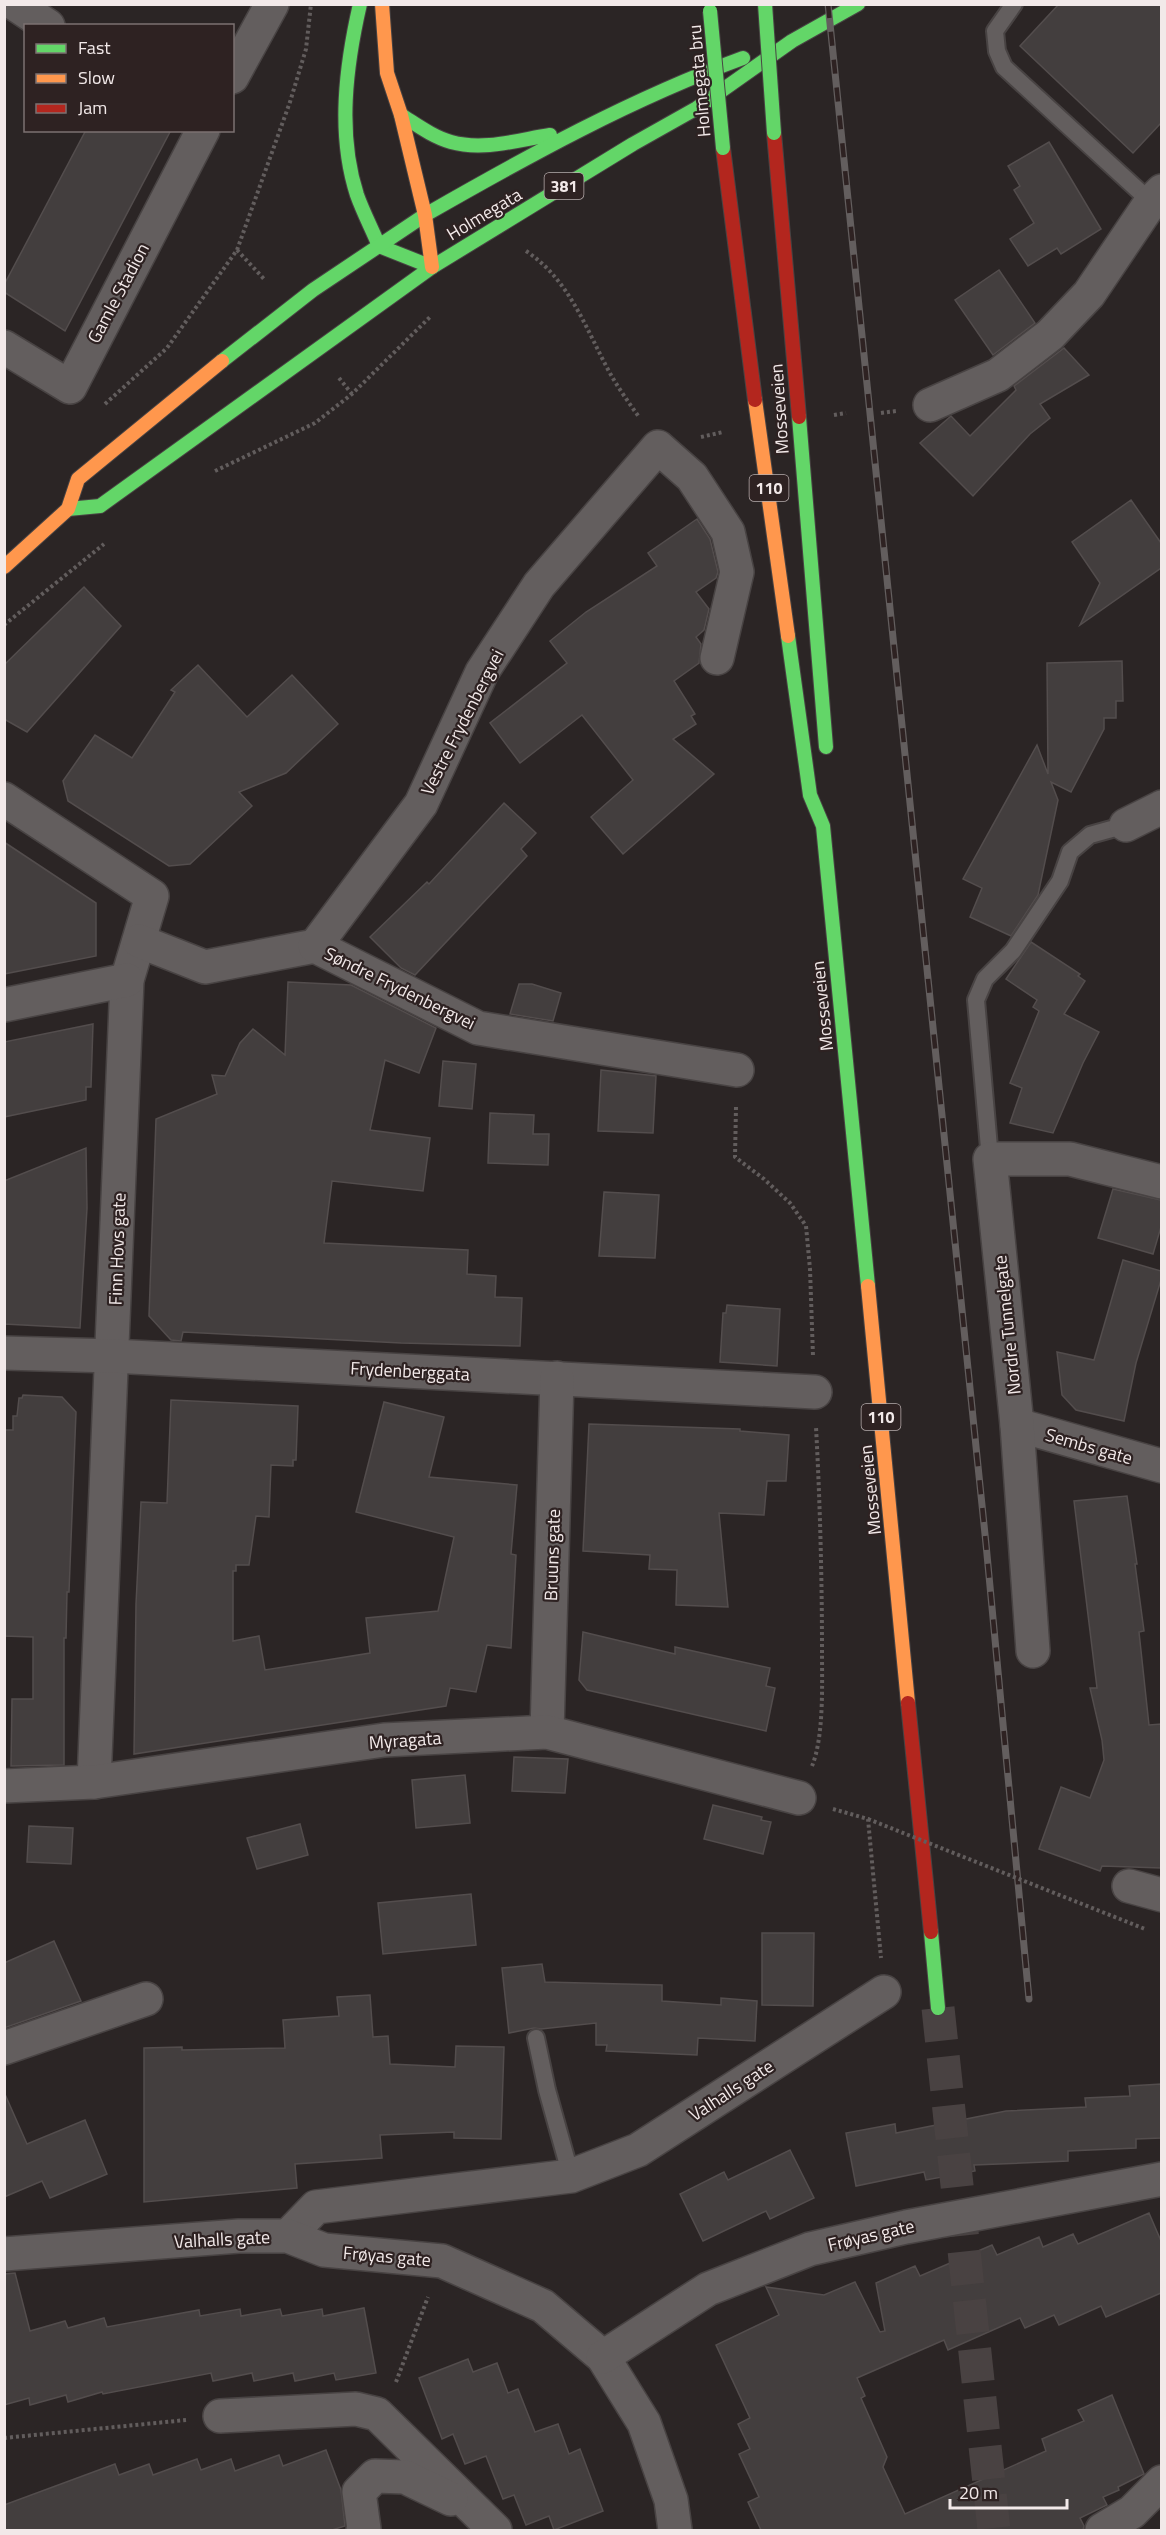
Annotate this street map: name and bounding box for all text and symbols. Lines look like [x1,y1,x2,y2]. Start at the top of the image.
legend [24,24,234,132]
street label: Holmegata bru [681,24,717,138]
text: Fast [78,34,111,61]
text: Slow [78,64,115,91]
text: Jam [78,94,107,121]
road number: 381 [544,173,584,199]
street label: Holmegata [441,181,527,247]
street label: Gamle Stadion [80,238,156,348]
street label: Mosseveien [762,363,796,455]
road number: 110 [750,475,788,501]
street label: Vestre Frydenbergvei [414,644,510,800]
street label: Søndre Frydenbergvei [320,940,480,1036]
street label: Mosseveien [804,960,840,1052]
street label: Finn Hovs gate [102,1192,132,1306]
street label: Nordre Tunnelgate [986,1254,1028,1396]
street label: Frydenberggata [350,1354,470,1388]
road number: 110 [862,1404,900,1430]
street label: Sembs gate [1042,1421,1136,1471]
street label: Mosseveien [852,1444,888,1536]
street label: Bruuns gate [537,1509,567,1601]
street label: Myragata [368,1724,442,1756]
street label: Valhalls gate [683,2052,779,2128]
street label: Frøyas gate [825,2212,917,2258]
street label: Valhalls gate [173,2223,271,2255]
street label: Frøyas gate [342,2239,432,2273]
scale bar [950,2472,1067,2510]
text: 20 m [959,2479,998,2506]

